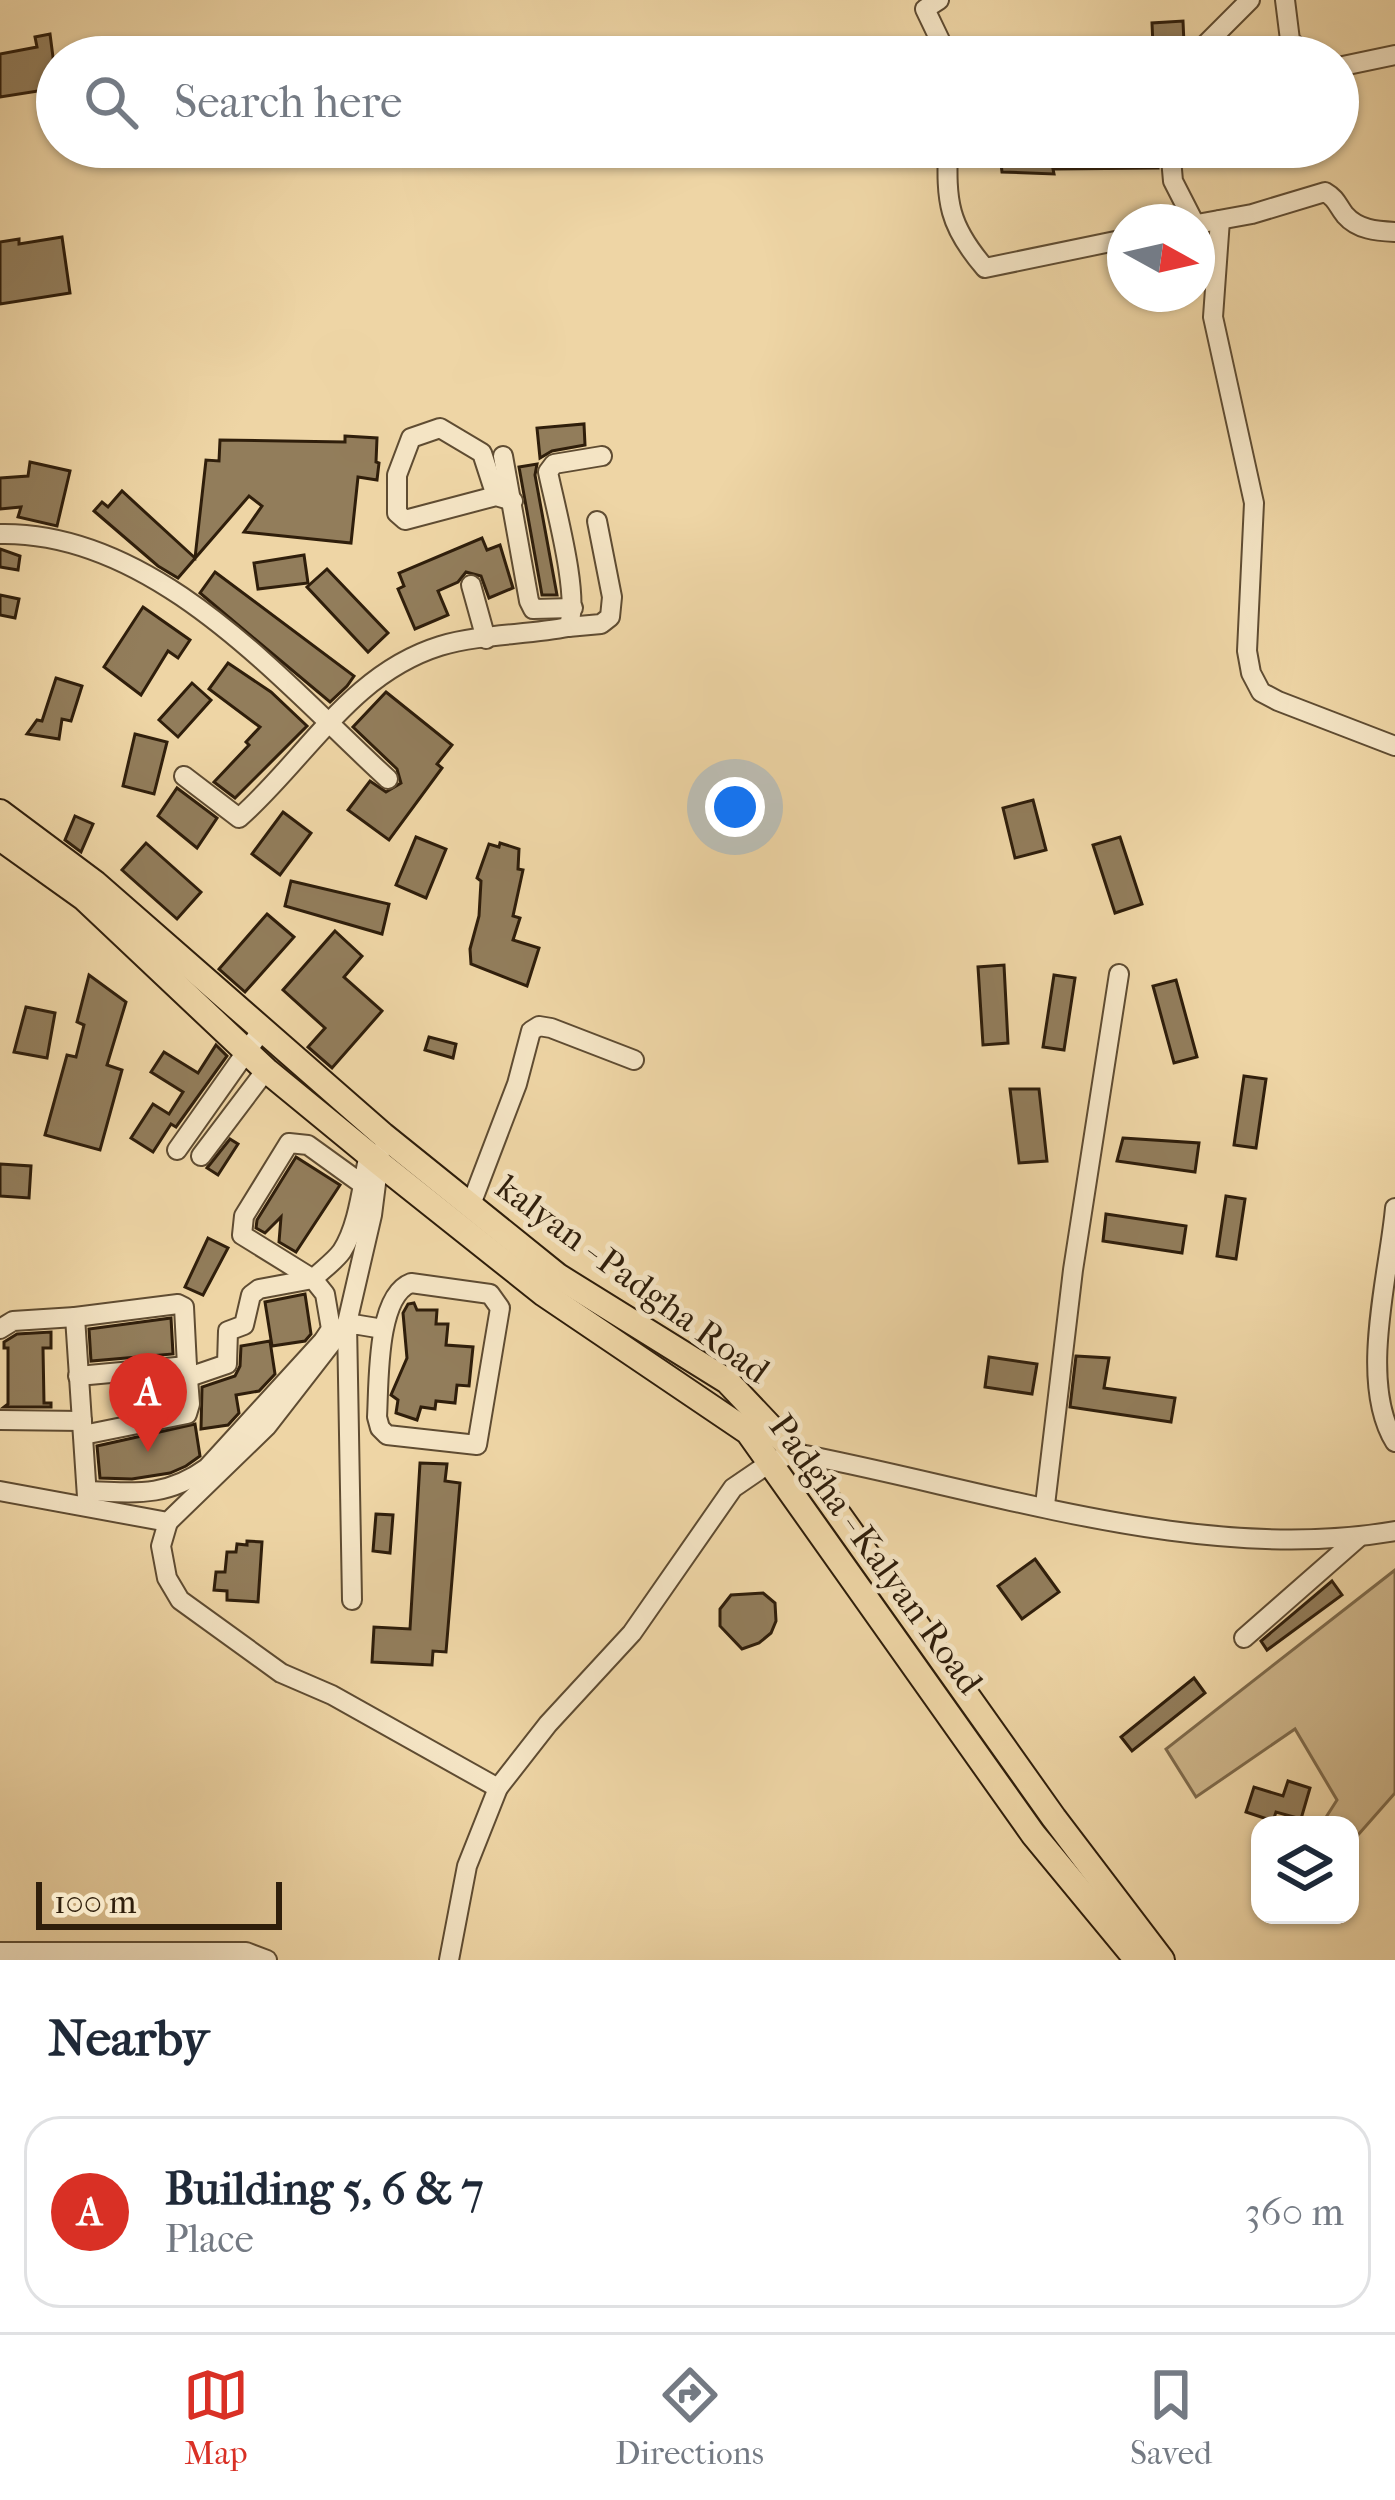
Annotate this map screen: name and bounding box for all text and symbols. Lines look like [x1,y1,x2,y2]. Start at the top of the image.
search box [36,36,1359,168]
icon: search [78,69,144,135]
text: Search here [174,76,402,129]
north arrow [1107,204,1215,312]
your location [705,777,765,837]
street label: kalyan - Padgha Road [488,1166,778,1392]
pin: A [109,1353,187,1452]
street label: Padgha - Kalyan Road [761,1406,992,1702]
map controls [1251,1816,1359,1924]
button: layers [1251,1816,1359,1924]
scale bar [36,1876,282,1929]
text: 100 m [54,1883,137,1922]
text: Nearby [48,2008,209,2068]
text: Building 5, 6 & 7 [165,2163,484,2216]
text: A [77,2189,103,2235]
text: 360 m [1245,2189,1344,2235]
text: Place [165,2216,254,2262]
tab: Map [183,2362,249,2473]
tab: Directions [615,2362,764,2473]
tab: Saved [1130,2362,1212,2473]

